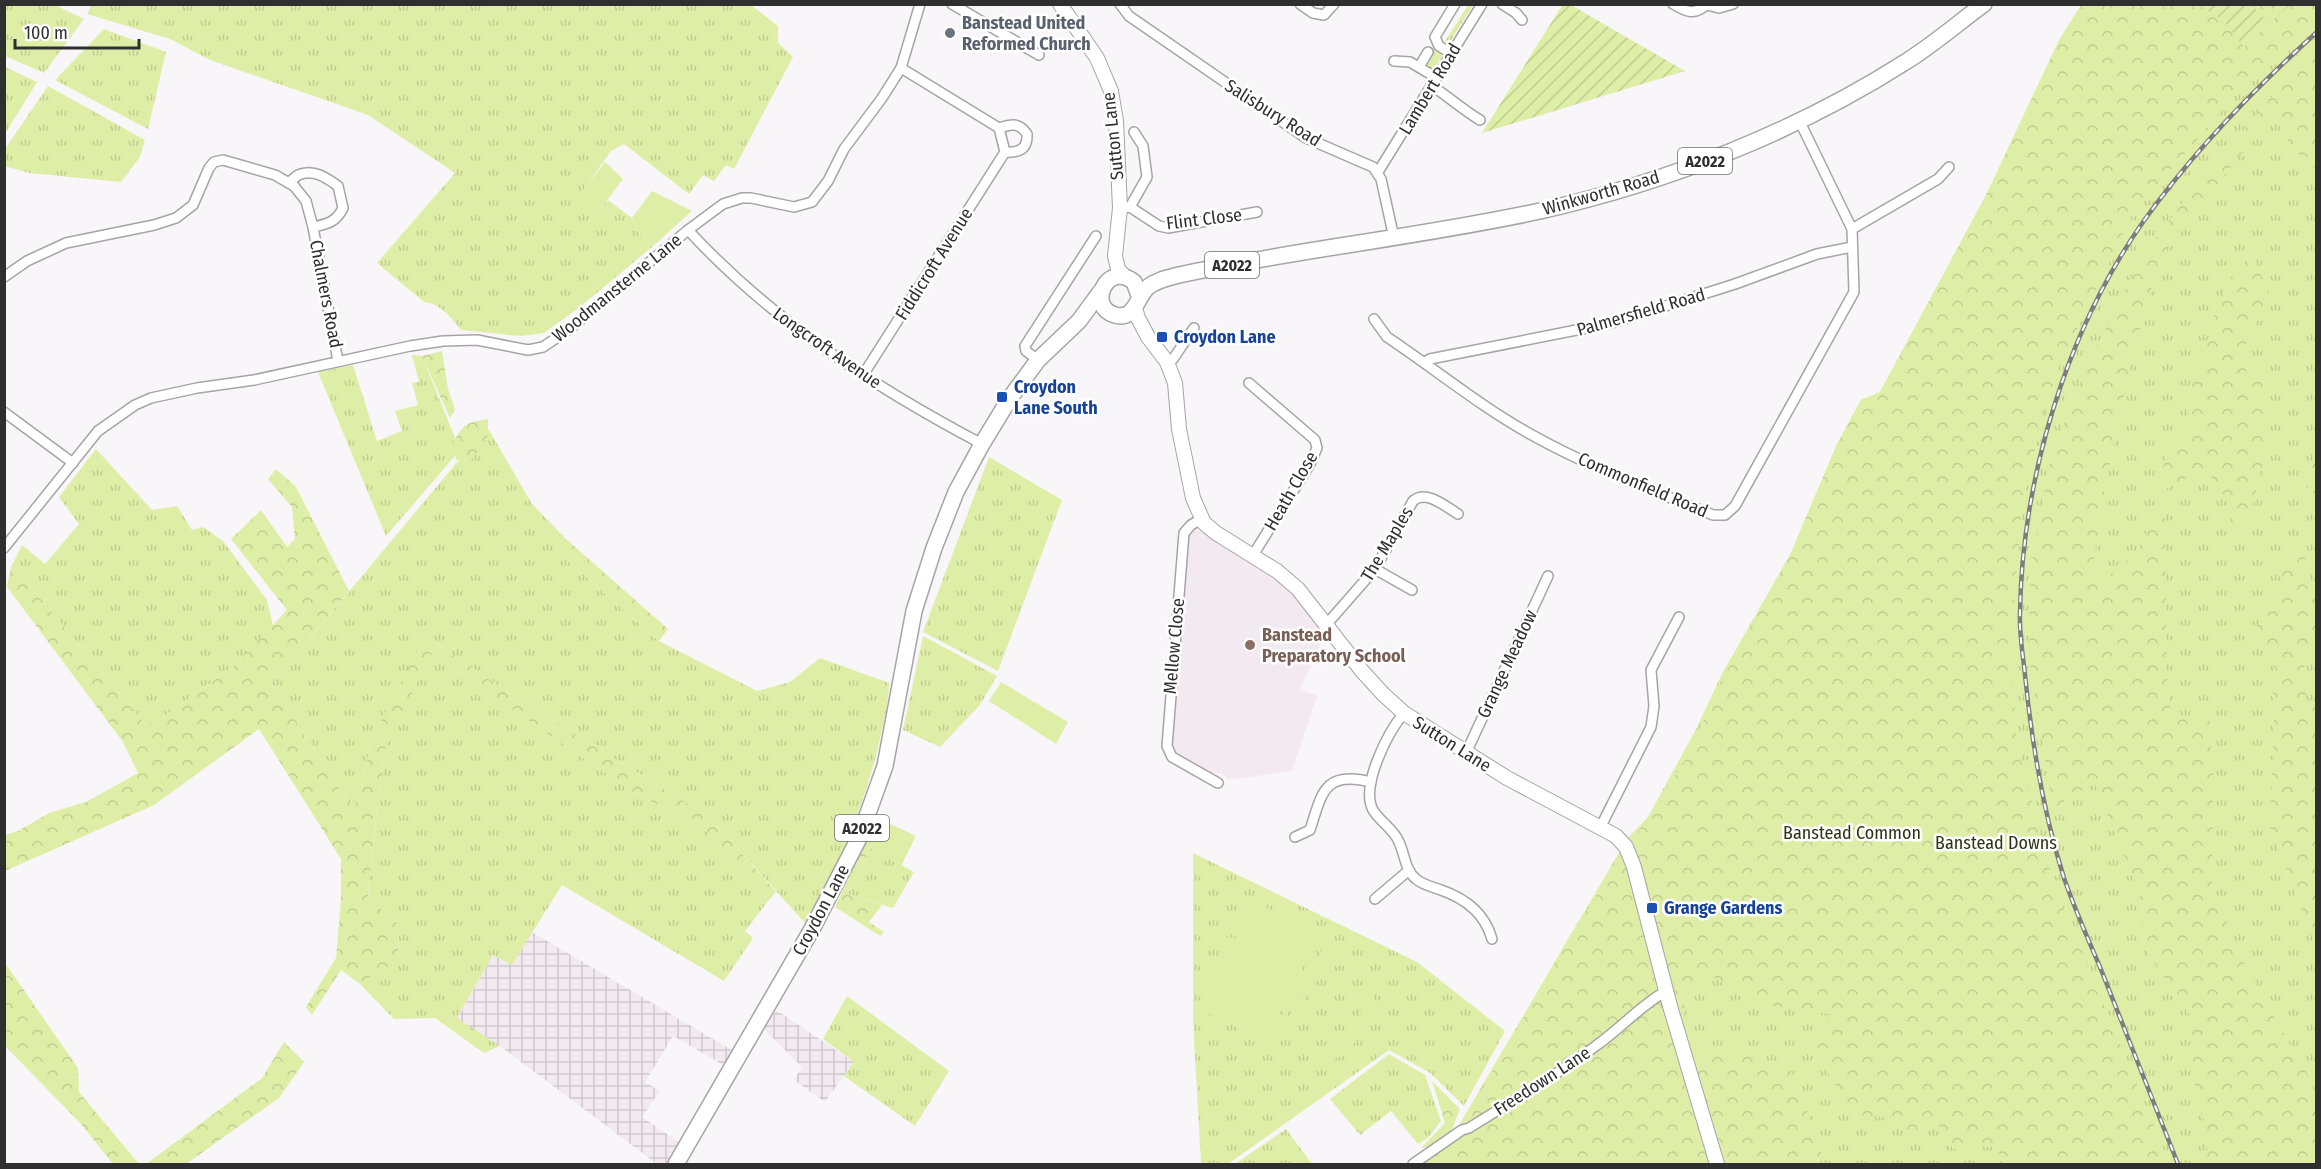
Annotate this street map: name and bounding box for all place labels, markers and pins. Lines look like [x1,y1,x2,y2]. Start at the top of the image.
place label: Banstead United Reformed Church [962,12,1091,55]
marker: Banstead United Reformed Church [943,26,957,40]
place label: Croydon Lane [1174,326,1276,348]
marker: Croydon Lane [1155,330,1169,344]
place label: Croydon Lane South [1014,376,1098,419]
marker: Croydon Lane South [995,390,1009,404]
place label: Banstead Preparatory School [1262,624,1406,667]
marker: Banstead Preparatory School [1243,638,1257,652]
place label: Grange Gardens [1664,897,1783,919]
marker: Grange Gardens [1645,901,1659,915]

